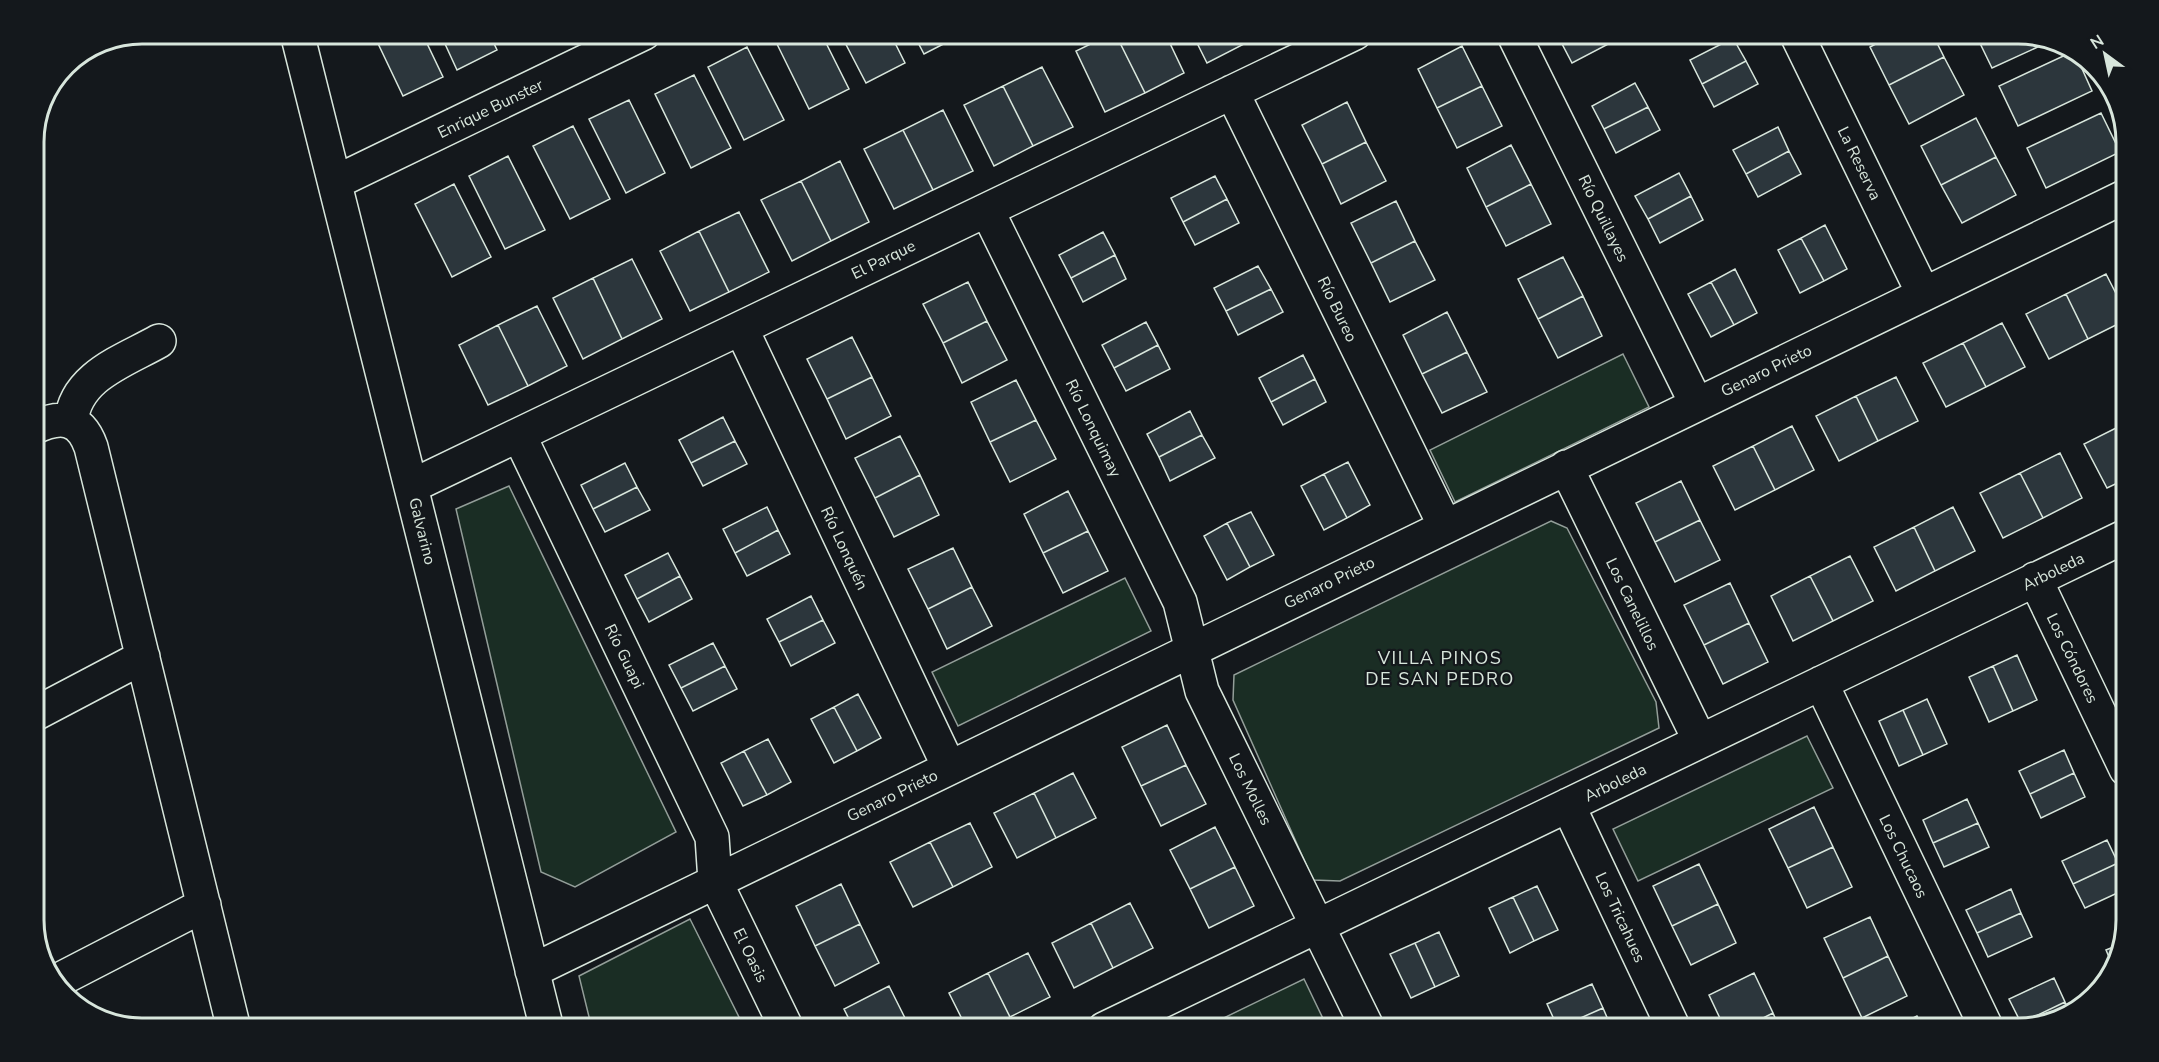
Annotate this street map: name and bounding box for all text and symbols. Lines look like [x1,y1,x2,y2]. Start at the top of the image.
north arrow [2075,24,2135,84]
text: N [2086,30,2108,55]
street label: Enrique Bunster [434,74,547,144]
street label: La Reserva [1832,123,1886,204]
street label: Río Quillayes [1572,171,1634,266]
street label: El Parque [848,235,919,285]
street label: Río Bureo [1312,273,1362,346]
street label: Genaro Prieto [1717,339,1816,402]
street label: Río Lonquimay [1060,376,1127,482]
street label: Galvarino [403,495,441,567]
street label: Río Lonquén [815,503,873,594]
street label: Arboleda [2019,547,2088,596]
street label: Genaro Prieto [1280,551,1379,614]
street label: Los Canelillos [1600,555,1664,654]
street label: Los Cóndores [2041,610,2103,707]
street label: Río Guapi [599,620,649,693]
district label: VILLA PINOS DE SAN PEDRO [1365,646,1515,691]
street label: Los Molles [1223,750,1277,829]
street label: Arboleda [1581,758,1650,807]
street label: Genaro Prieto [843,764,942,827]
street label: Los Chucaos [1873,811,1933,902]
street label: Los Tricahues [1590,869,1651,966]
street label: El Oasis [727,925,773,986]

